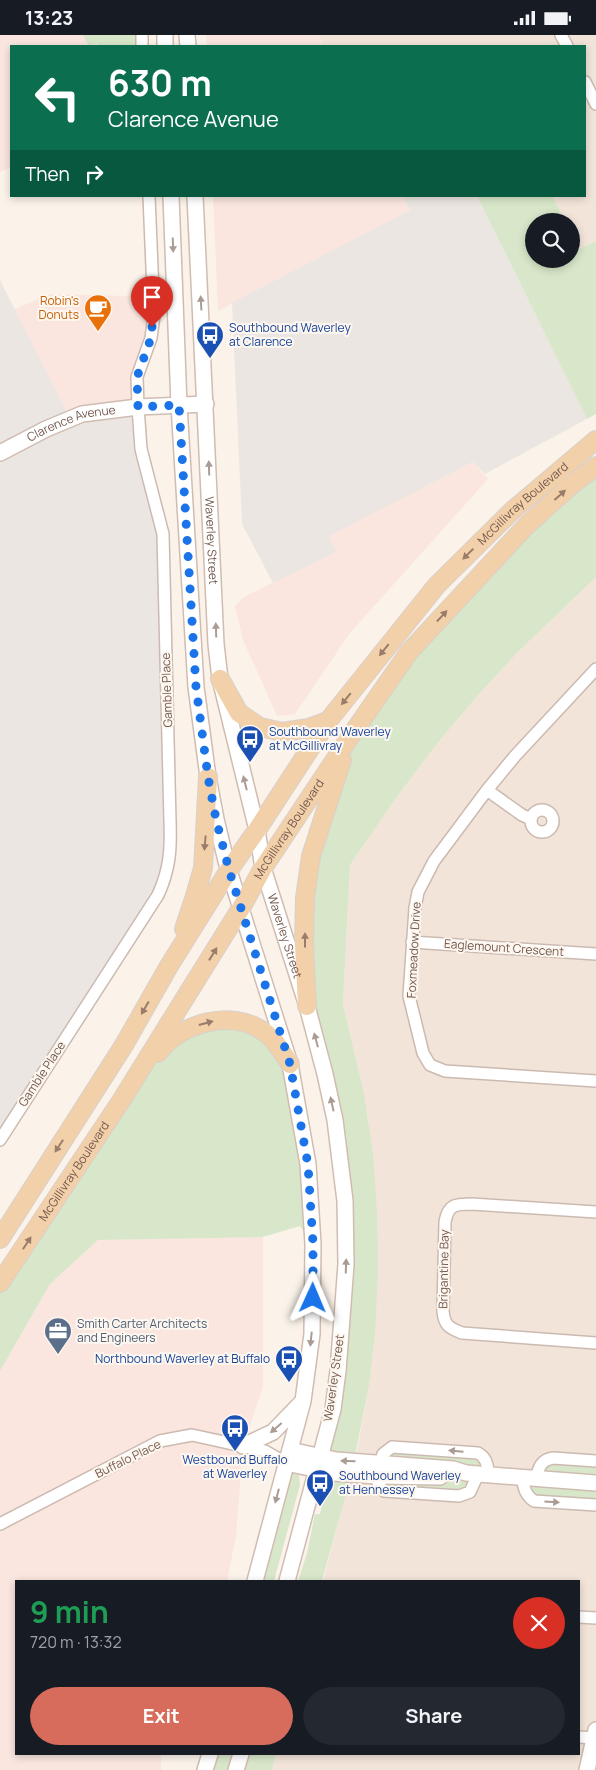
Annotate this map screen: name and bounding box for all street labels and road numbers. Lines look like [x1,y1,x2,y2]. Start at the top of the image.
street label: Clarence Avenue [24,401,116,446]
street label: McGillivray Boulevard [473,458,572,548]
street label: Waverley Street [201,496,222,585]
street label: Gamble Place [157,652,176,728]
street label: McGillivray Boulevard [249,776,328,882]
street label: Waverley Street [264,891,307,981]
street label: Foxmeadow Drive [402,901,425,999]
street label: Eaglemount Crescent [443,935,565,960]
street label: Gamble Place [14,1038,69,1110]
street label: McGillivray Boulevard [34,1118,113,1224]
street label: Brigantine Bay [434,1228,453,1309]
street label: Waverley Street [319,1333,348,1423]
street label: Buffalo Place [92,1435,164,1482]

